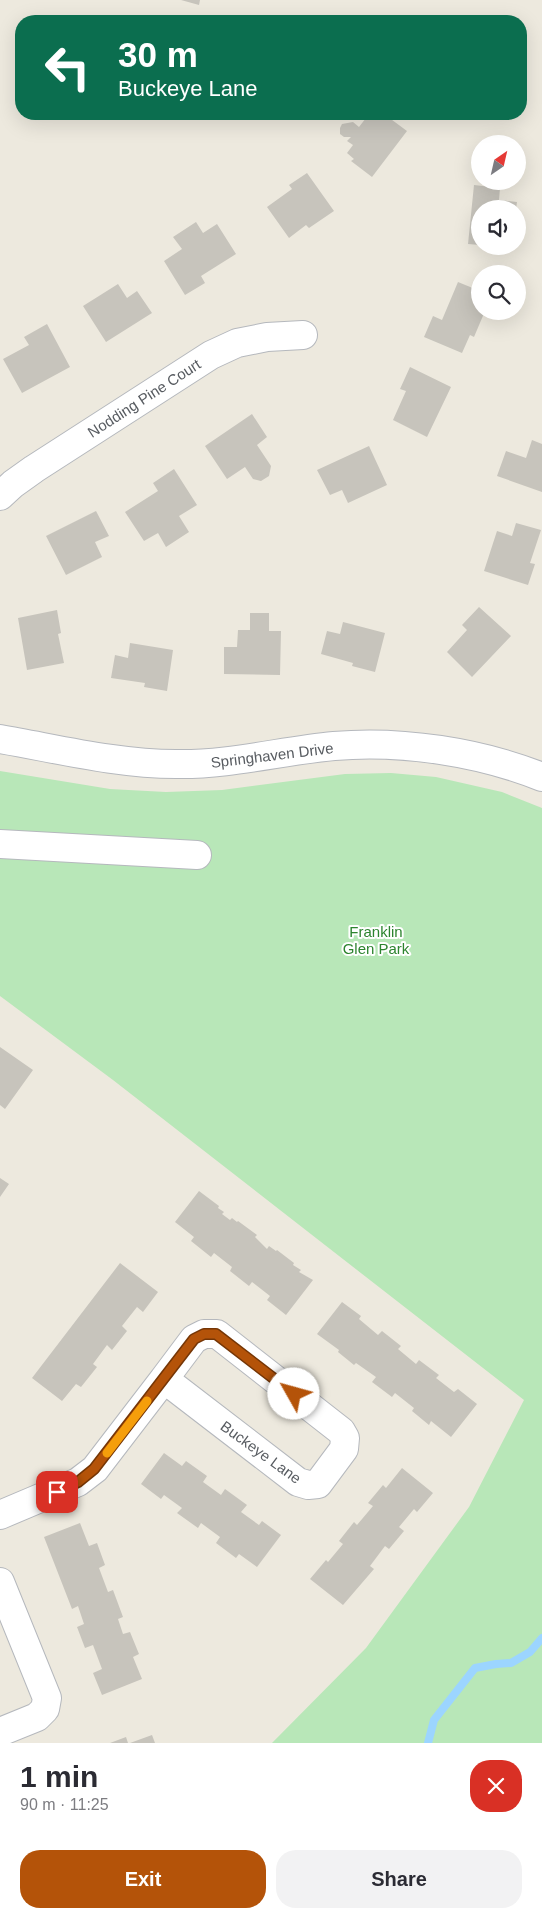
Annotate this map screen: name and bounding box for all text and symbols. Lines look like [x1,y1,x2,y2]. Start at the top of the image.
icon: left [35,35,100,100]
text: 30 m [118,35,198,74]
text: Buckeye Lane [118,76,257,101]
north arrow [471,135,526,190]
map controls [471,135,526,320]
button: sound [471,200,526,255]
button: search [471,265,526,320]
street label: Nodding Pine Court [84,355,204,441]
street label: Springhaven Drive [210,739,334,771]
park label: Franklin Glen Park [343,923,410,957]
position arrow [267,1367,319,1419]
street label: Buckeye Lane [218,1417,304,1487]
pin [36,1471,78,1513]
icon: arrive [43,1478,71,1506]
text: 1 min [20,1760,98,1793]
button: close [470,1760,522,1812]
text: 90 m · 11:25 [20,1796,109,1813]
button: Exit [20,1850,266,1908]
button: Share [276,1850,522,1908]

